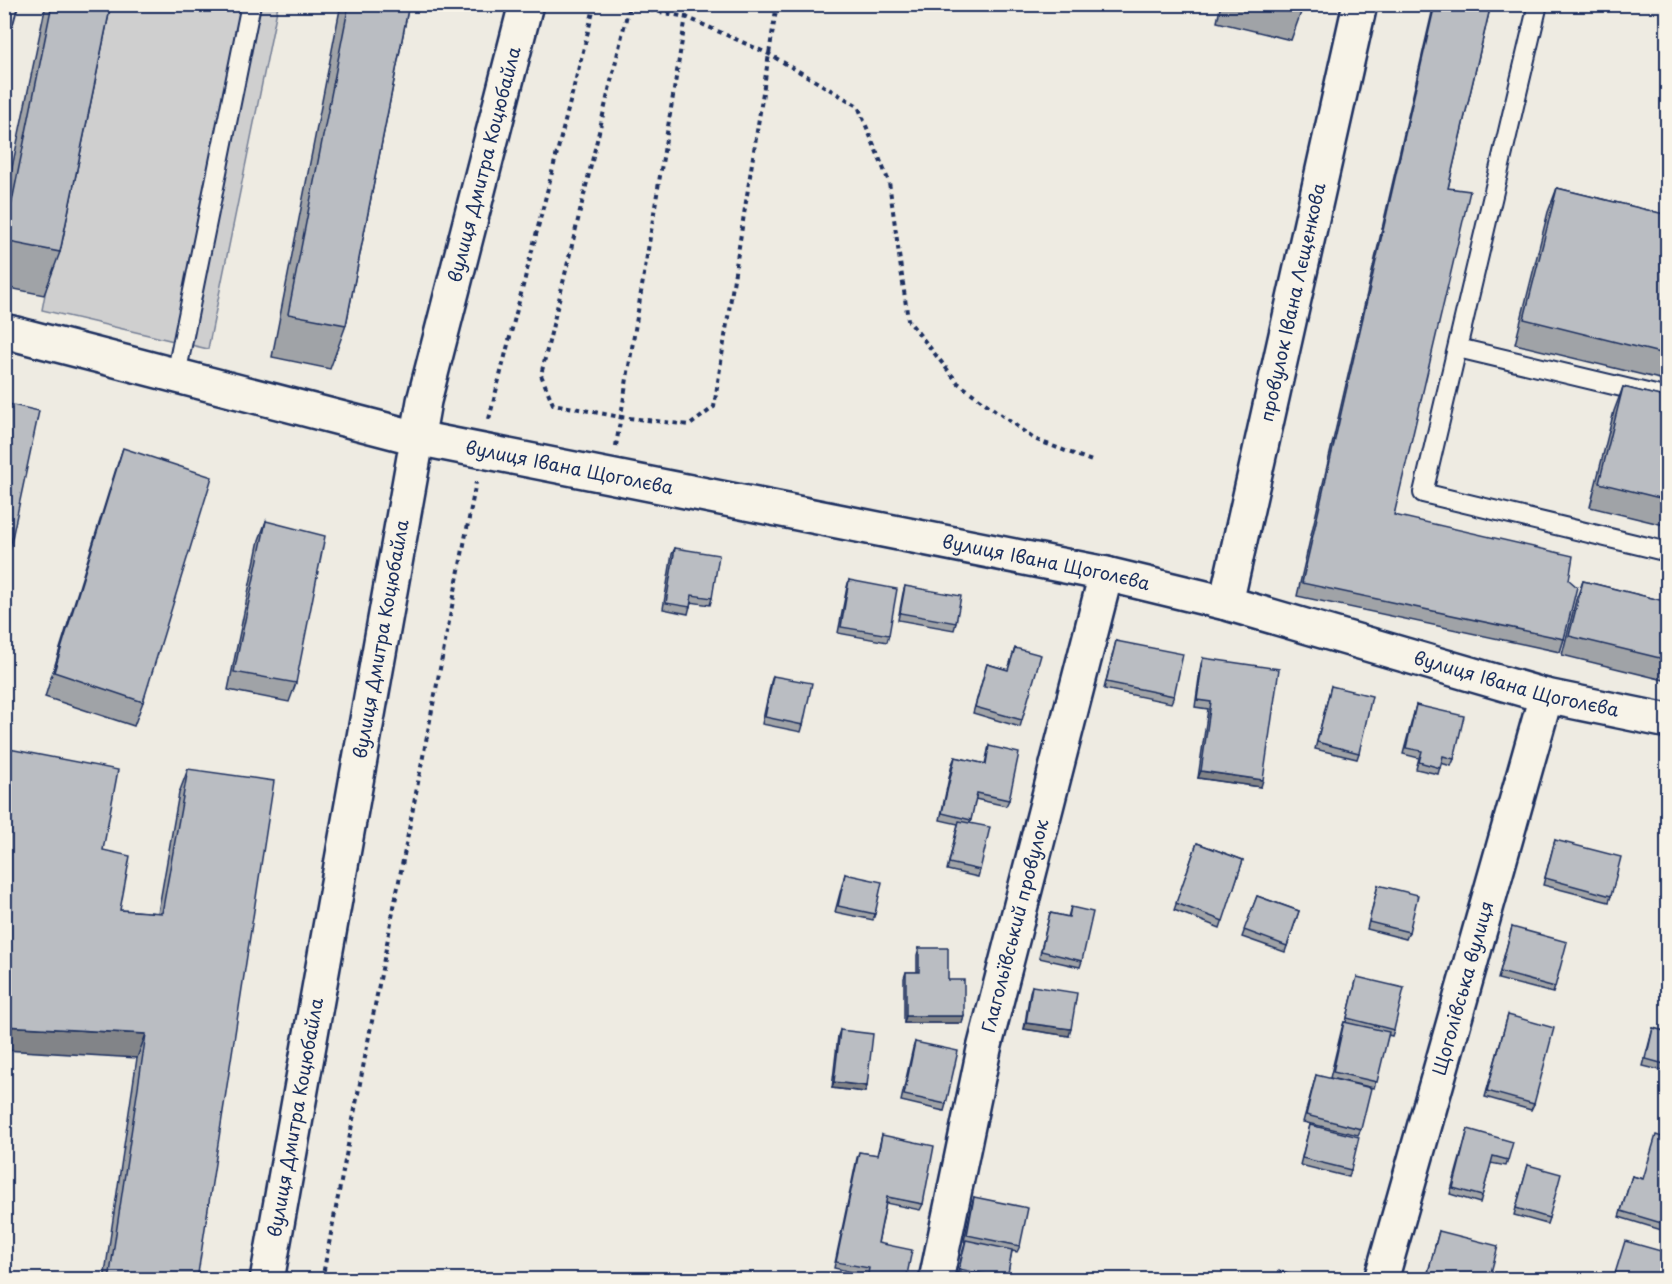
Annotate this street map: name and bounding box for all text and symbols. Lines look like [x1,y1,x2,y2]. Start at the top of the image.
street label: вулиця Дмитра Коцюбайла [440,43,527,285]
street label: провулок Івана Лєщенкова [1252,179,1332,424]
street label: вулиця Івана Щоголєва [463,433,677,500]
street label: вулиця Дмитра Коцюбайла [345,516,415,761]
street label: вулиця Івана Щоголєва [940,527,1154,596]
street label: вулиця Івана Щоголєва [1411,643,1622,723]
street label: Глагольївський провулок [974,816,1055,1035]
street label: Щоголівська вулиця [1424,898,1499,1078]
street label: вулиця Дмитра Коцюбайла [260,995,329,1239]

